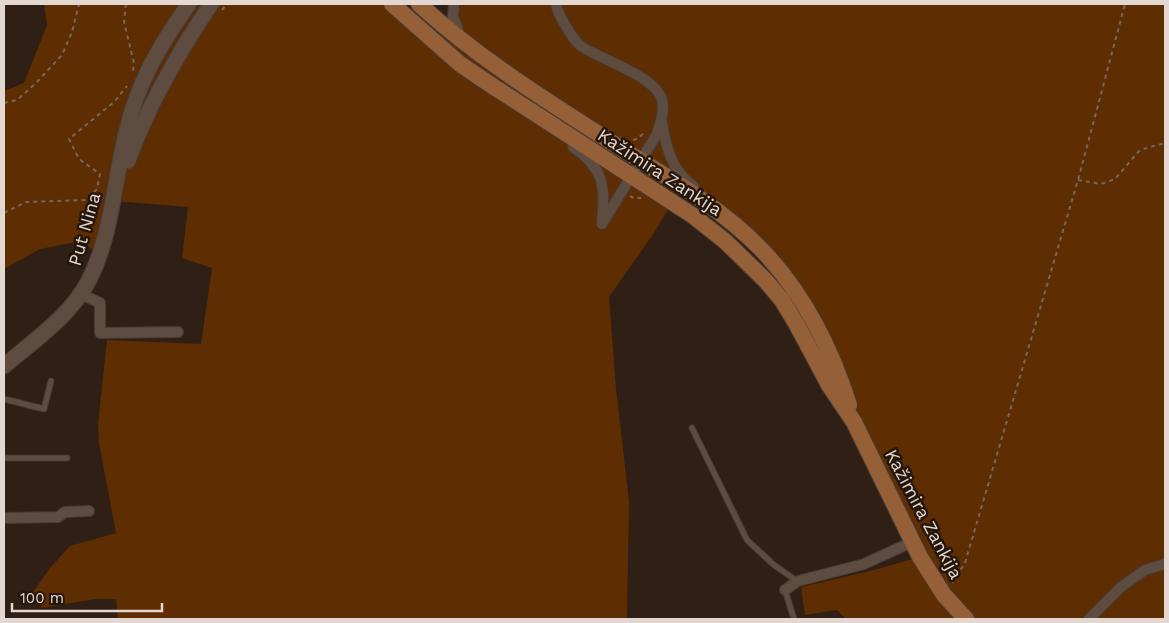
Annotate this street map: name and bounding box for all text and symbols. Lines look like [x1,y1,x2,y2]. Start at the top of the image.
street label: Kažimira Zankija [594,124,726,220]
street label: Put Nina [64,190,104,268]
street label: Kažimira Zankija [881,446,967,582]
scale bar [12,580,162,612]
text: 100 m [20,589,64,607]

